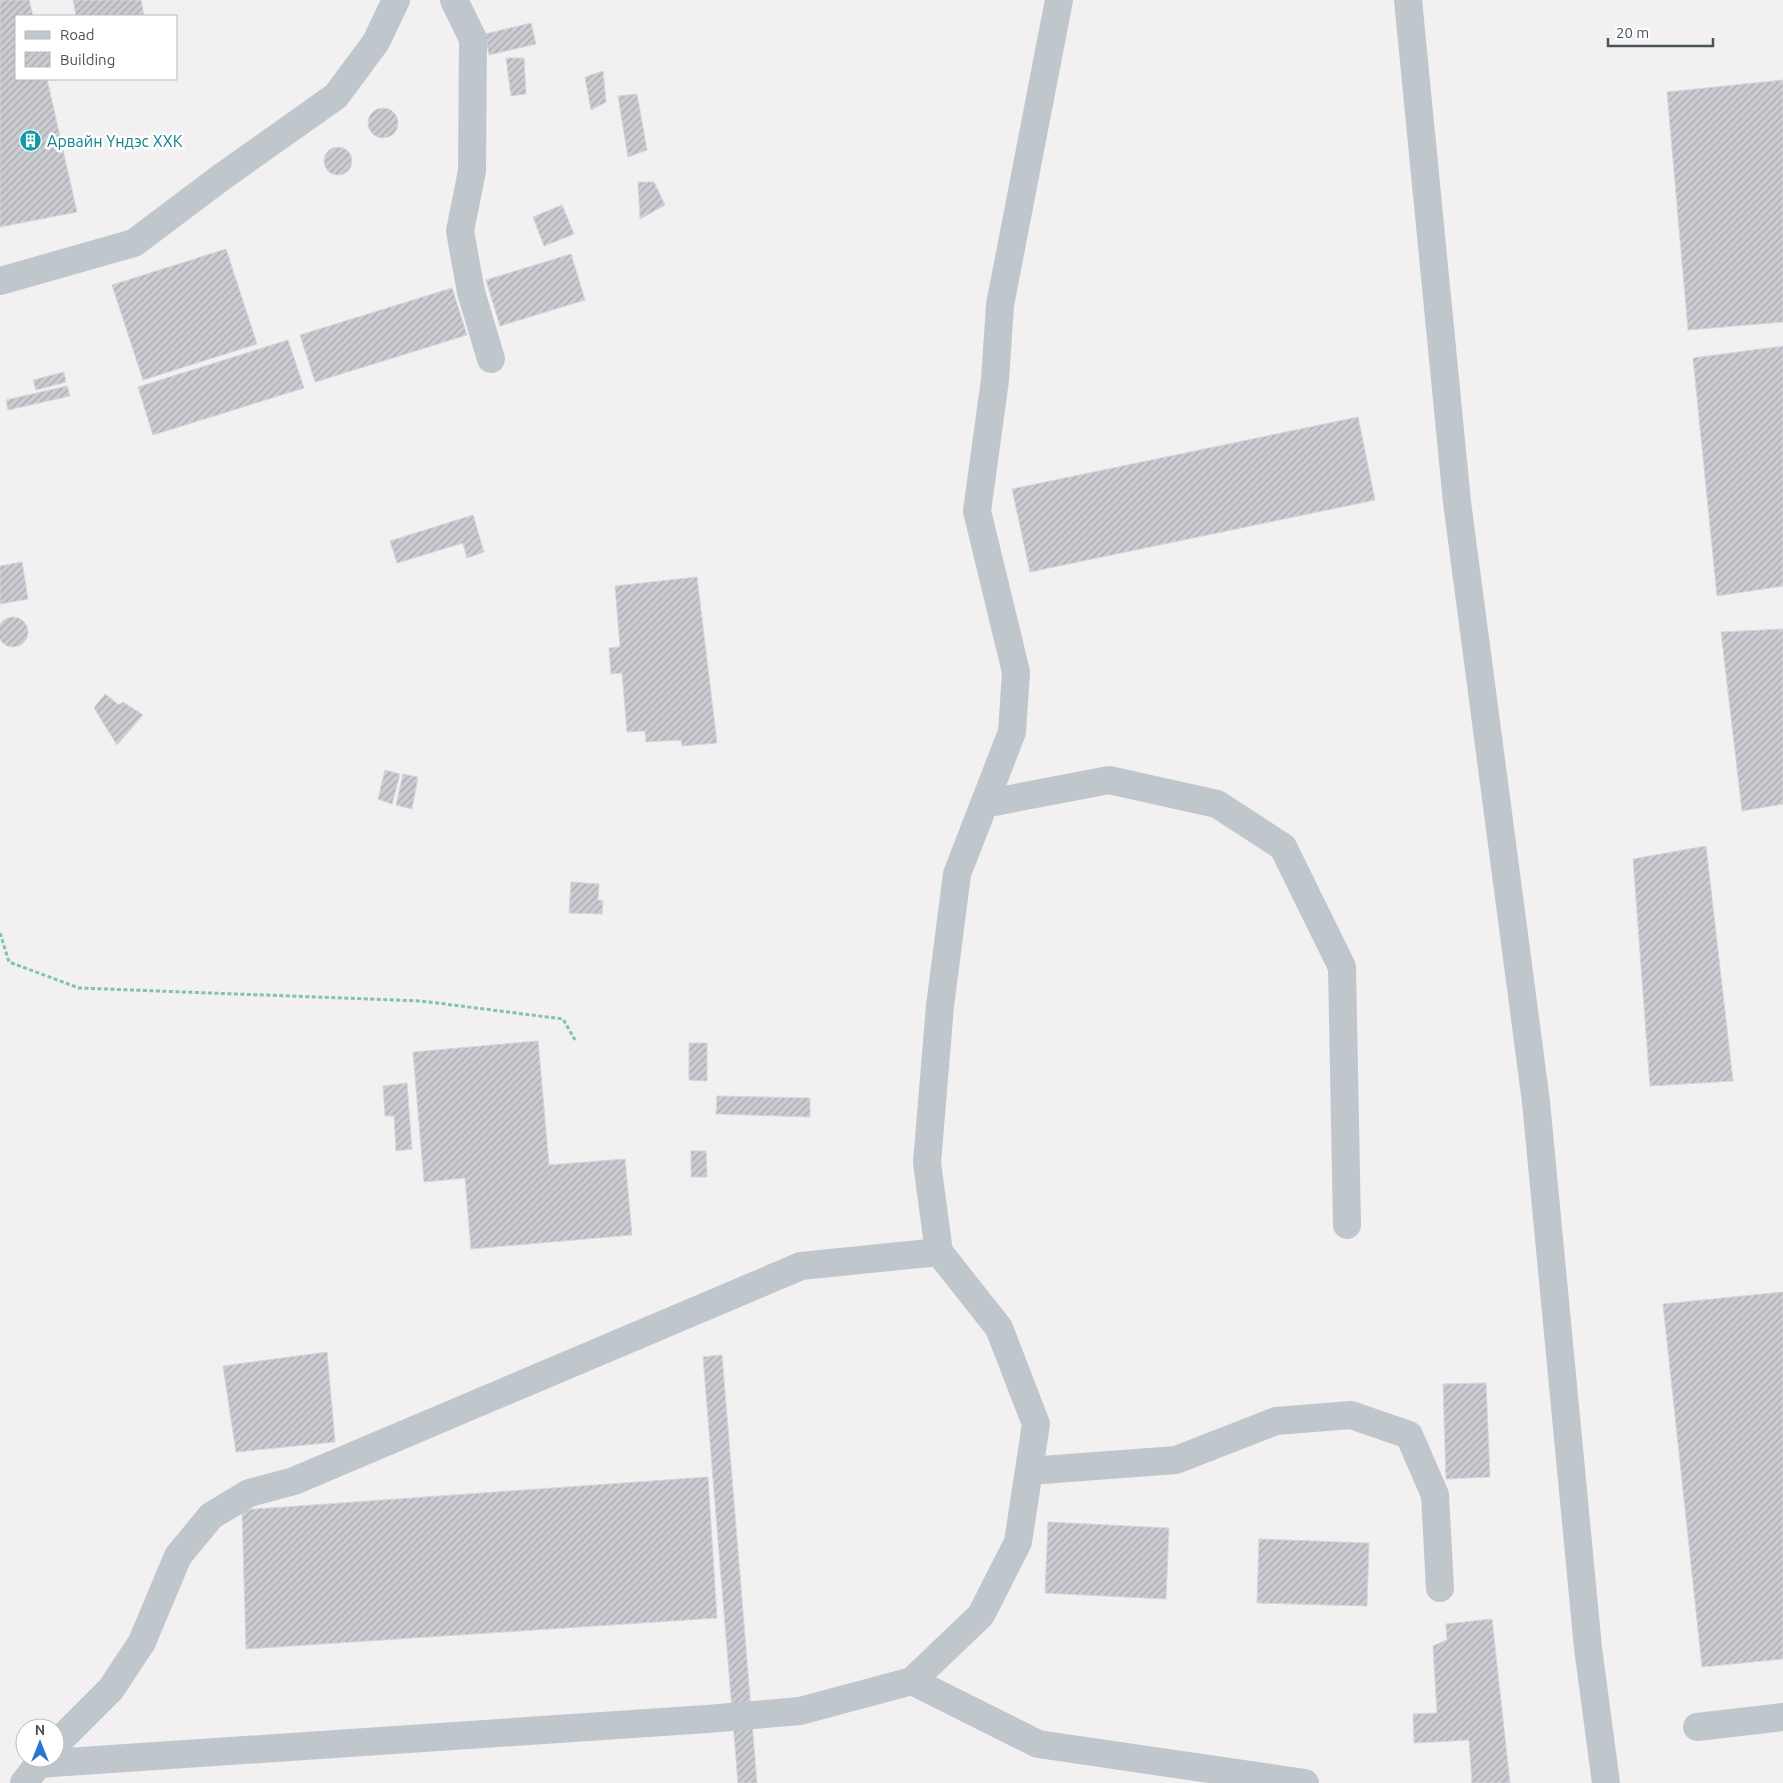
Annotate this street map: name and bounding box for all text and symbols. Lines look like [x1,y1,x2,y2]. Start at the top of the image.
legend [15,15,178,80]
scale bar [1608,15,1713,47]
text: 20 m [1616,24,1649,41]
text: Road [60,26,95,43]
text: Building [60,51,115,68]
building icon: Арвайн Үндэс ХХК [19,129,43,153]
place label: Арвайн Үндэс ХХК [47,132,183,150]
north arrow [15,1718,65,1768]
text: N [35,1722,45,1738]

